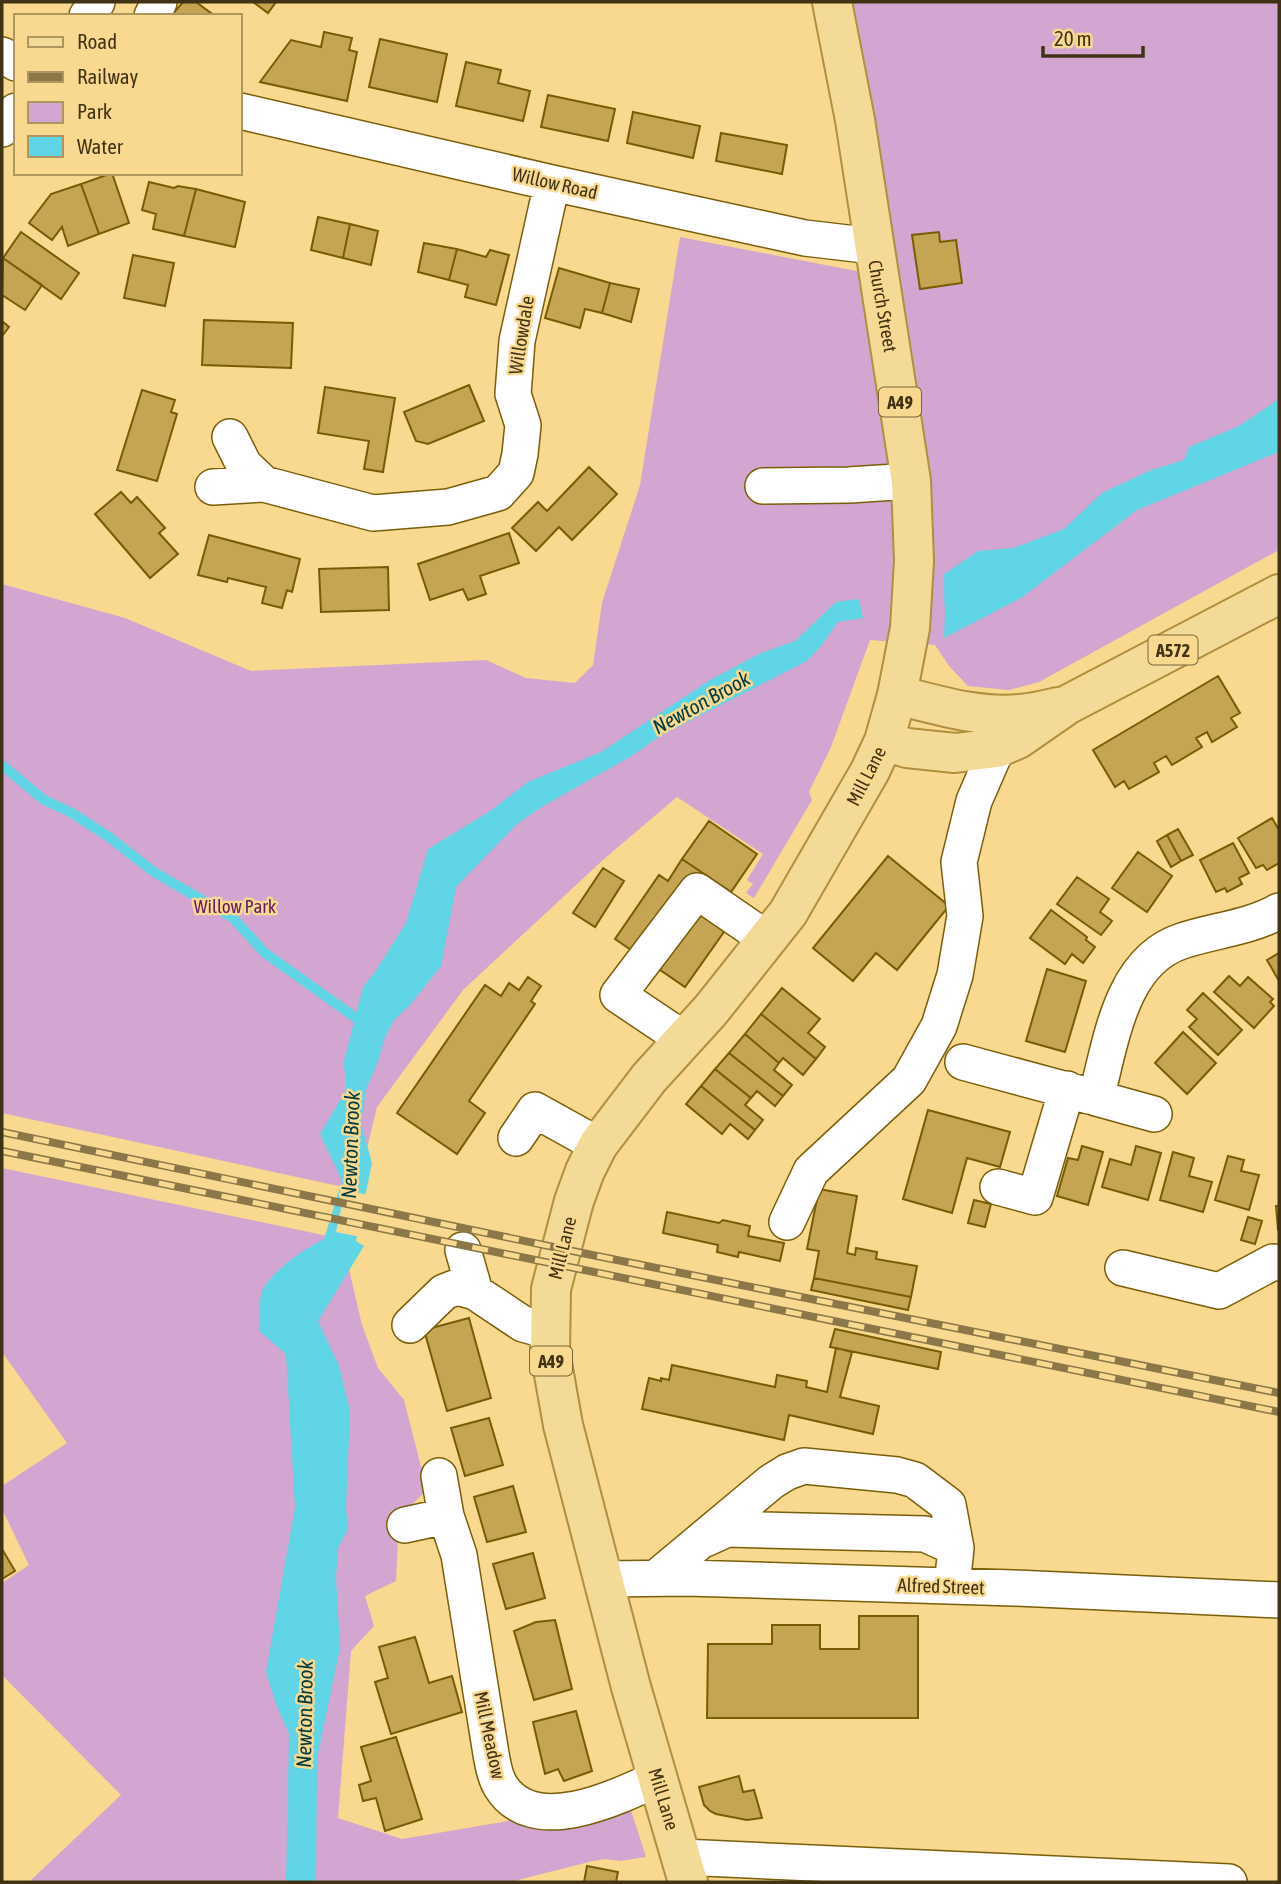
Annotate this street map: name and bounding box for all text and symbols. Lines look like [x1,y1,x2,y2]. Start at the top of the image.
legend [14,14,242,175]
scale bar [1043,14,1143,58]
text: 20 m [1054,26,1092,50]
text: Road [77,29,117,53]
text: Railway [77,64,139,88]
text: Park [77,99,112,123]
text: Water [77,134,124,158]
street label: Willow Road [510,162,600,204]
street label: Church Street [864,258,902,354]
street label: Willowdale [504,294,538,376]
road number: A49 [879,388,921,416]
road number: A572 [1148,636,1198,664]
water label: Newton Brook [648,665,754,739]
street label: Mill Lane [842,743,890,809]
park label: Willow Park [194,895,277,917]
water label: Newton Brook [336,1090,364,1199]
street label: Mill Lane [544,1214,580,1282]
road number: A49 [530,1346,572,1376]
street label: Alfred Street [897,1573,985,1599]
water label: Newton Brook [291,1659,317,1768]
street label: Mill Meadow [470,1689,510,1781]
street label: Mill Lane [644,1765,684,1833]

